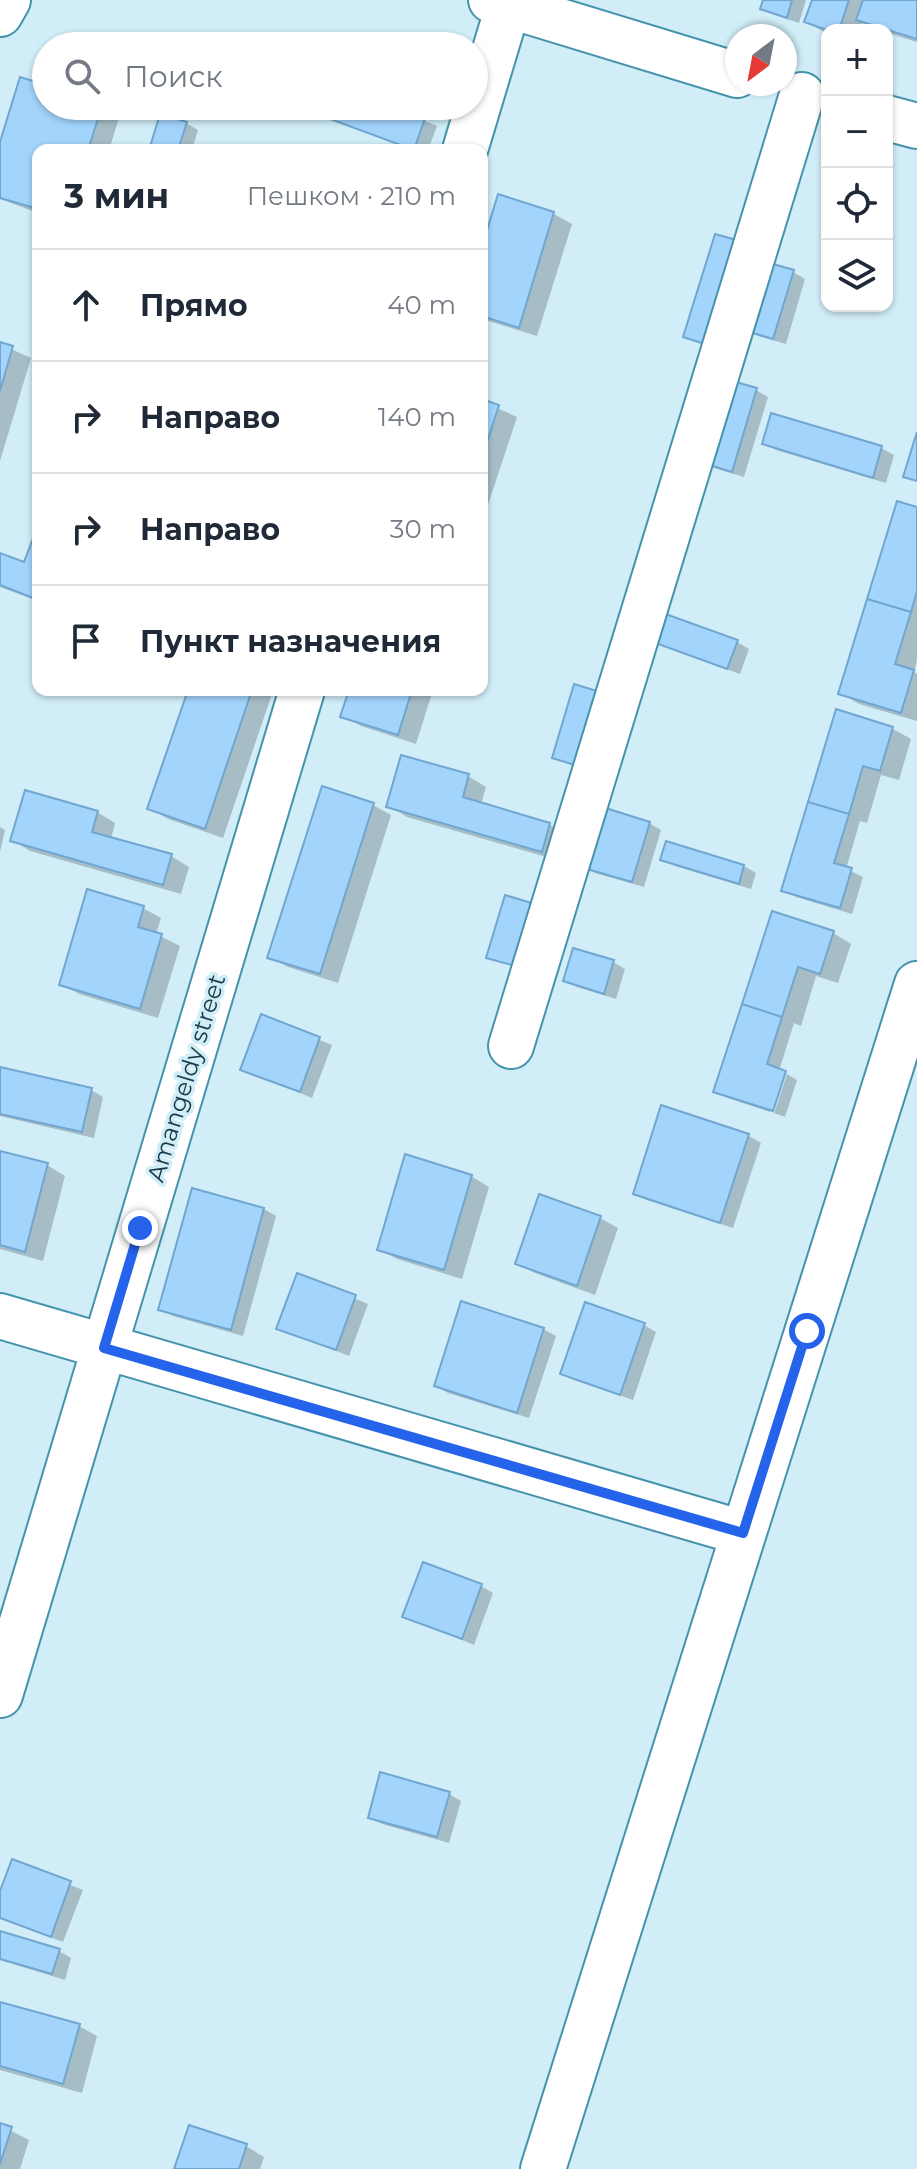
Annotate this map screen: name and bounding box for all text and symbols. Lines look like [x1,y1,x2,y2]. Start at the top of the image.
north arrow [725,24,797,96]
map controls [821,24,893,312]
button: + [821,24,893,96]
search box [32,32,488,120]
icon: search [60,54,104,98]
text: Поиск [124,58,223,95]
button: − [821,96,893,168]
button: locate [821,168,893,240]
text: 3 мин [64,175,169,217]
text: Пешком · 210 m [247,180,456,212]
button: layers [821,240,893,312]
icon: ahead [64,283,108,327]
text: Прямо [140,287,248,324]
text: 40 m [387,289,456,321]
icon: right [64,395,108,439]
text: Направо [140,399,280,436]
text: 140 m [378,401,456,433]
icon: right [64,507,108,551]
text: Направо [140,511,280,548]
text: 30 m [390,513,456,545]
icon: arrive [64,619,108,663]
text: Пункт назначения [140,623,441,660]
street label: Amangeldy street [141,971,231,1185]
route end [122,1210,158,1246]
route start [789,1313,825,1349]

